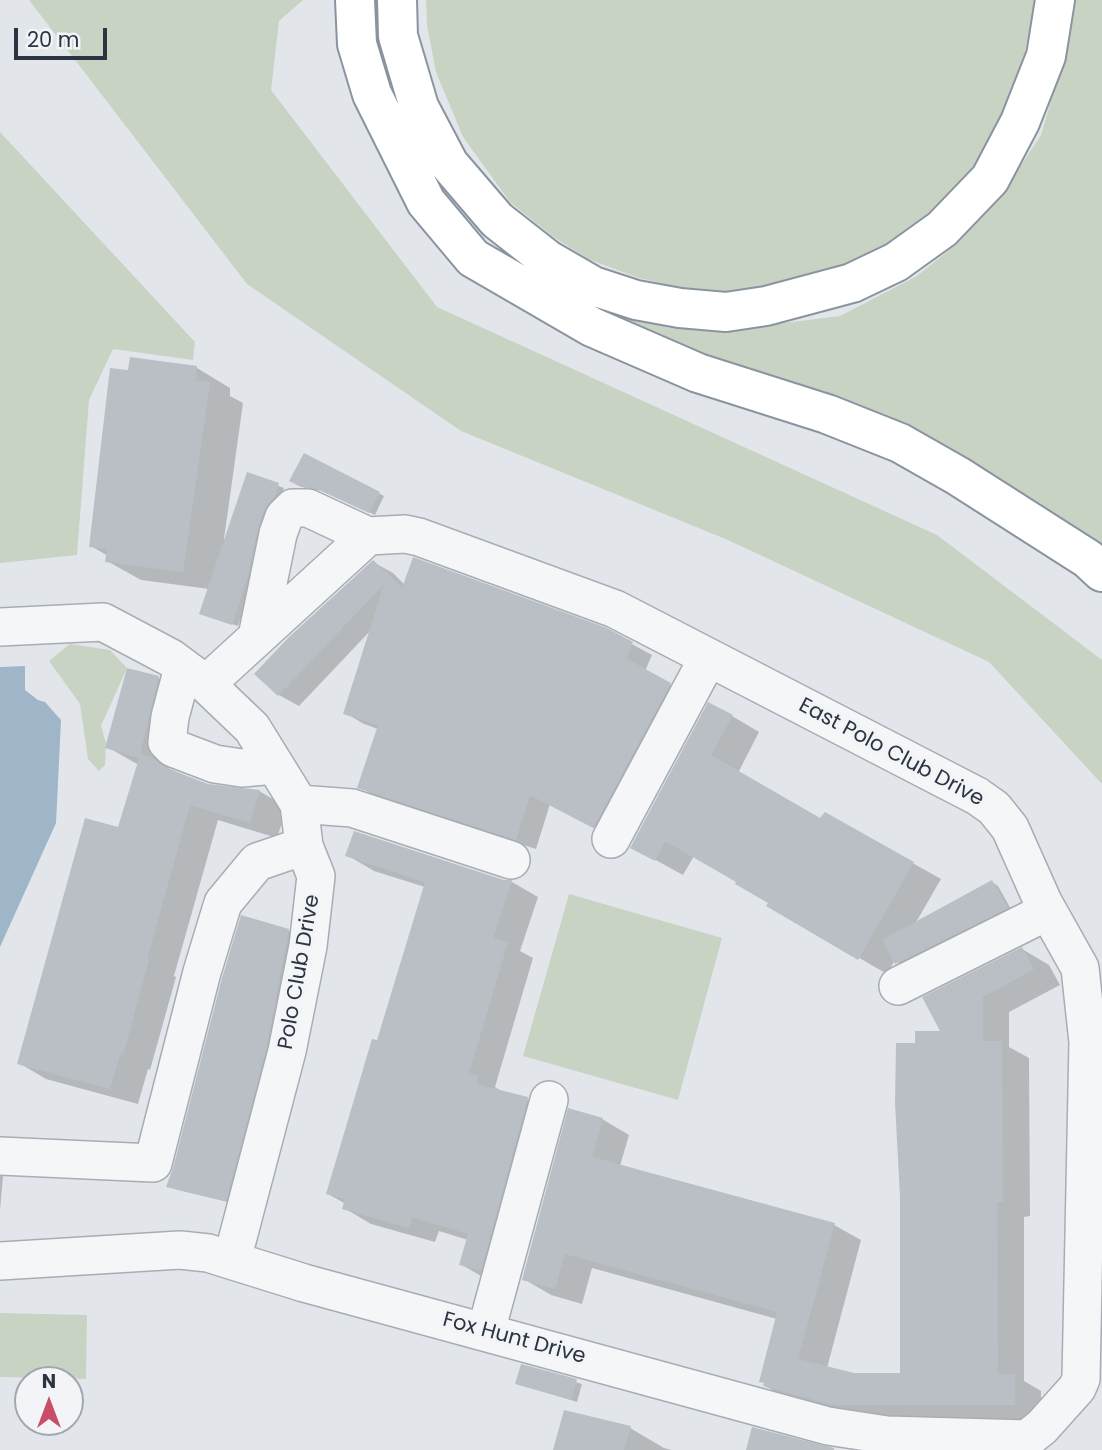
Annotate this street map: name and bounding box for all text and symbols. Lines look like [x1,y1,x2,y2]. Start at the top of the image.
scale bar [18,14,110,58]
text: 20 m [27,25,80,54]
street label: East Polo Club Drive [794,693,988,813]
street label: Polo Club Drive [274,892,326,1052]
street label: Fox Hunt Drive [440,1308,588,1370]
north arrow [14,1366,84,1436]
text: N [42,1368,56,1395]

